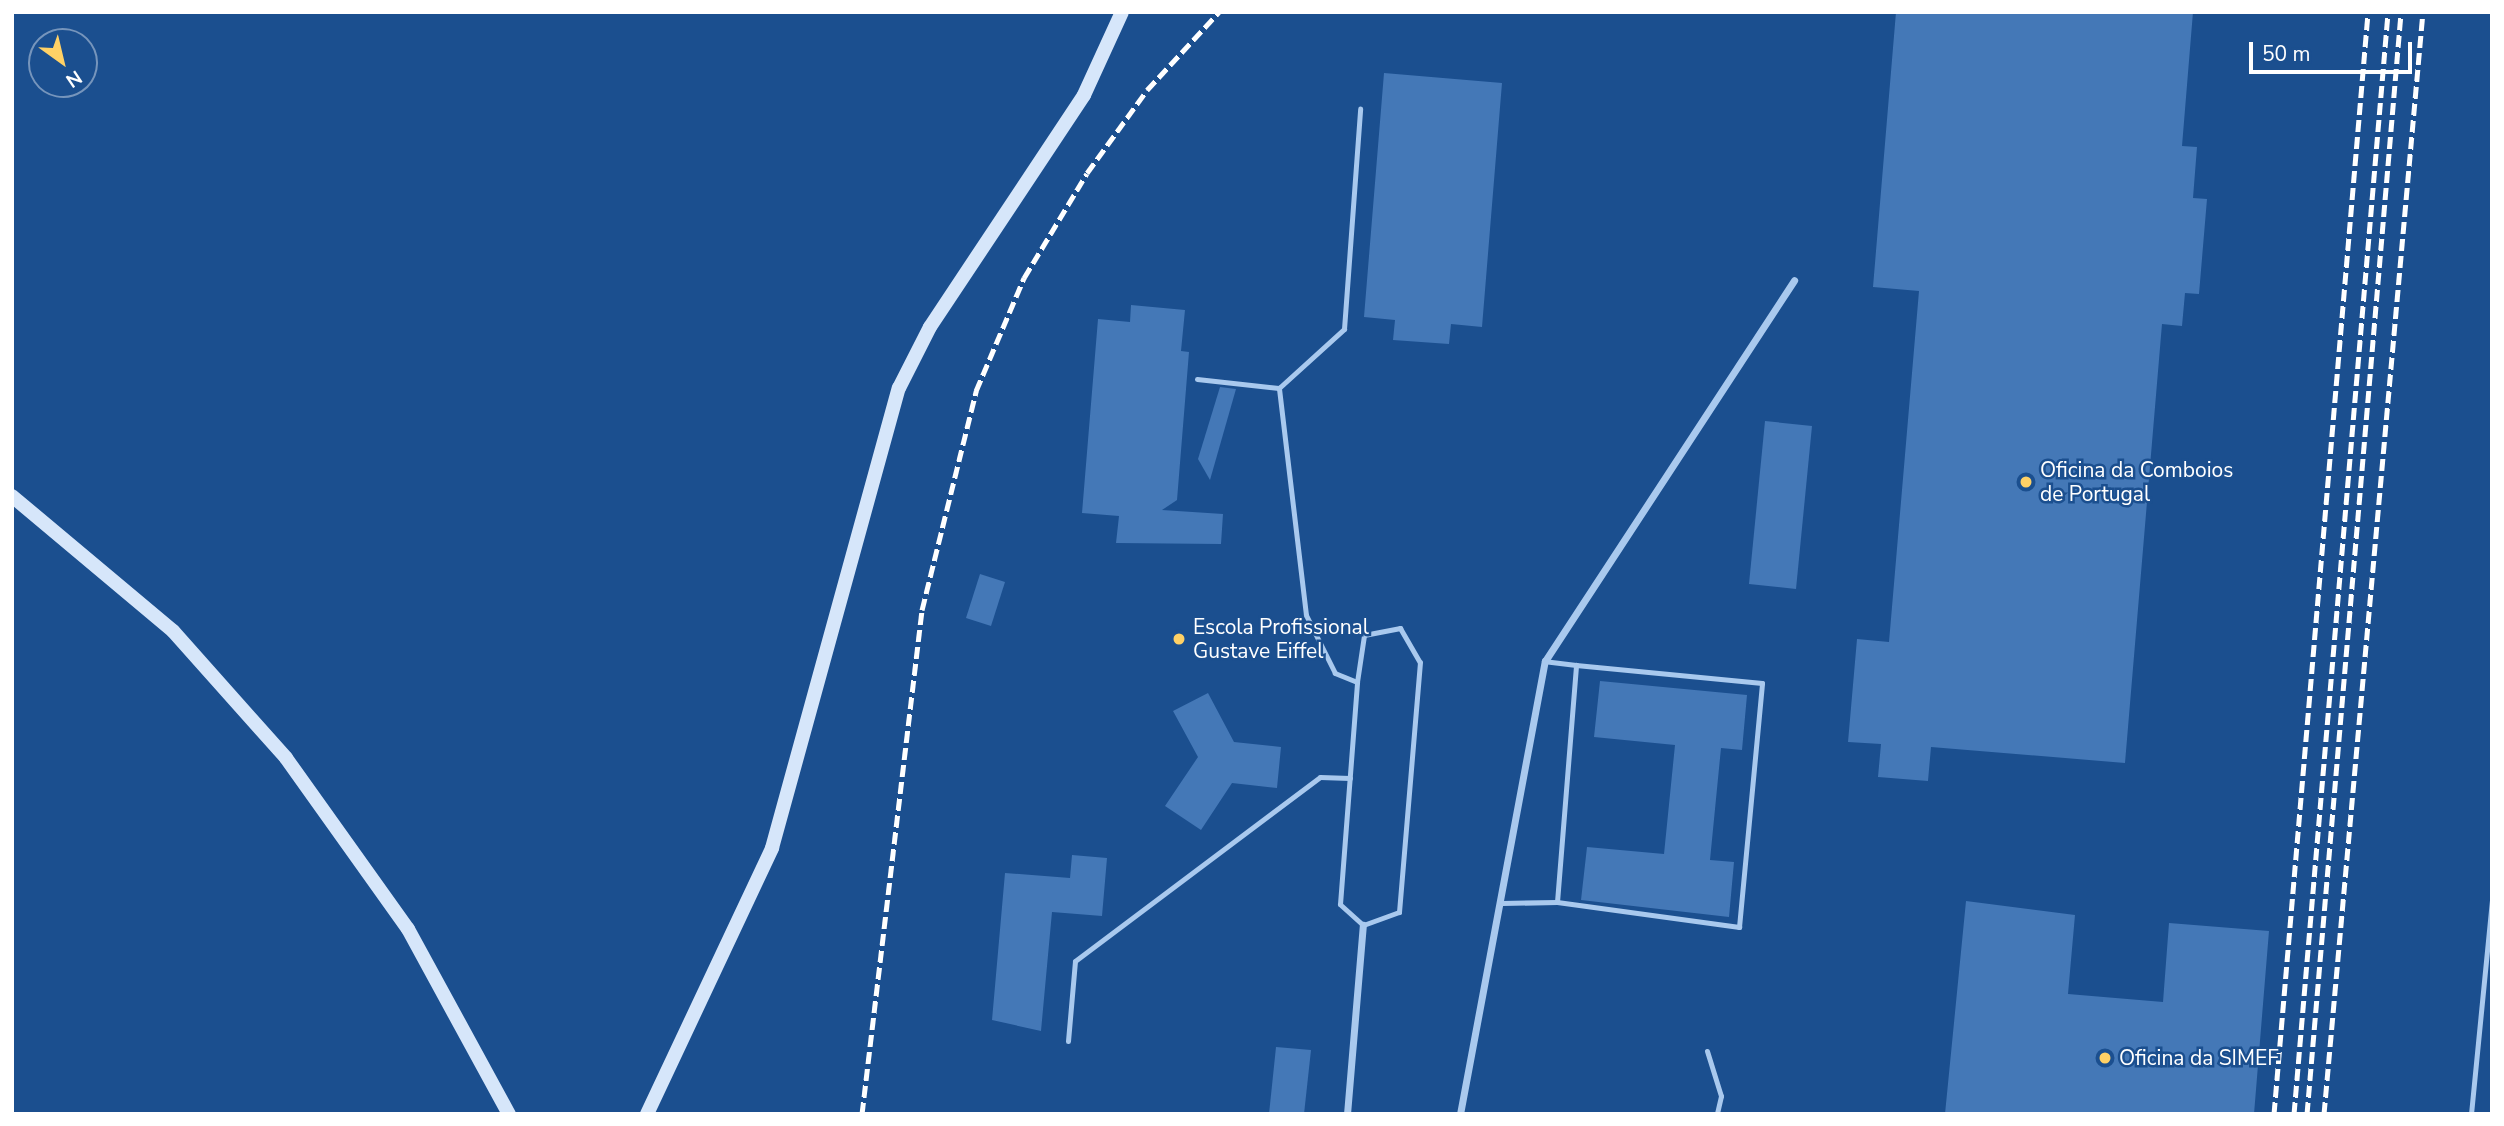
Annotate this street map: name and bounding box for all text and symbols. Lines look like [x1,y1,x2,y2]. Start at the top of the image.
north arrow [28,28,98,98]
scale bar [2252,28,2415,72]
text: 50 m [2262,40,2311,68]
text: N [60,64,87,94]
place label: Oficina da Comboios de Portugal [2040,457,2233,507]
marker: Oficina da Comboios de Portugal [2018,474,2034,490]
place label: Escola Profissional Gustave Eiffel [1193,614,1369,664]
marker: Escola Profissional Gustave Eiffel [1171,631,1187,647]
place label: Oficina da SIMEF [2119,1045,2279,1071]
marker: Oficina da SIMEF [2097,1050,2113,1066]

